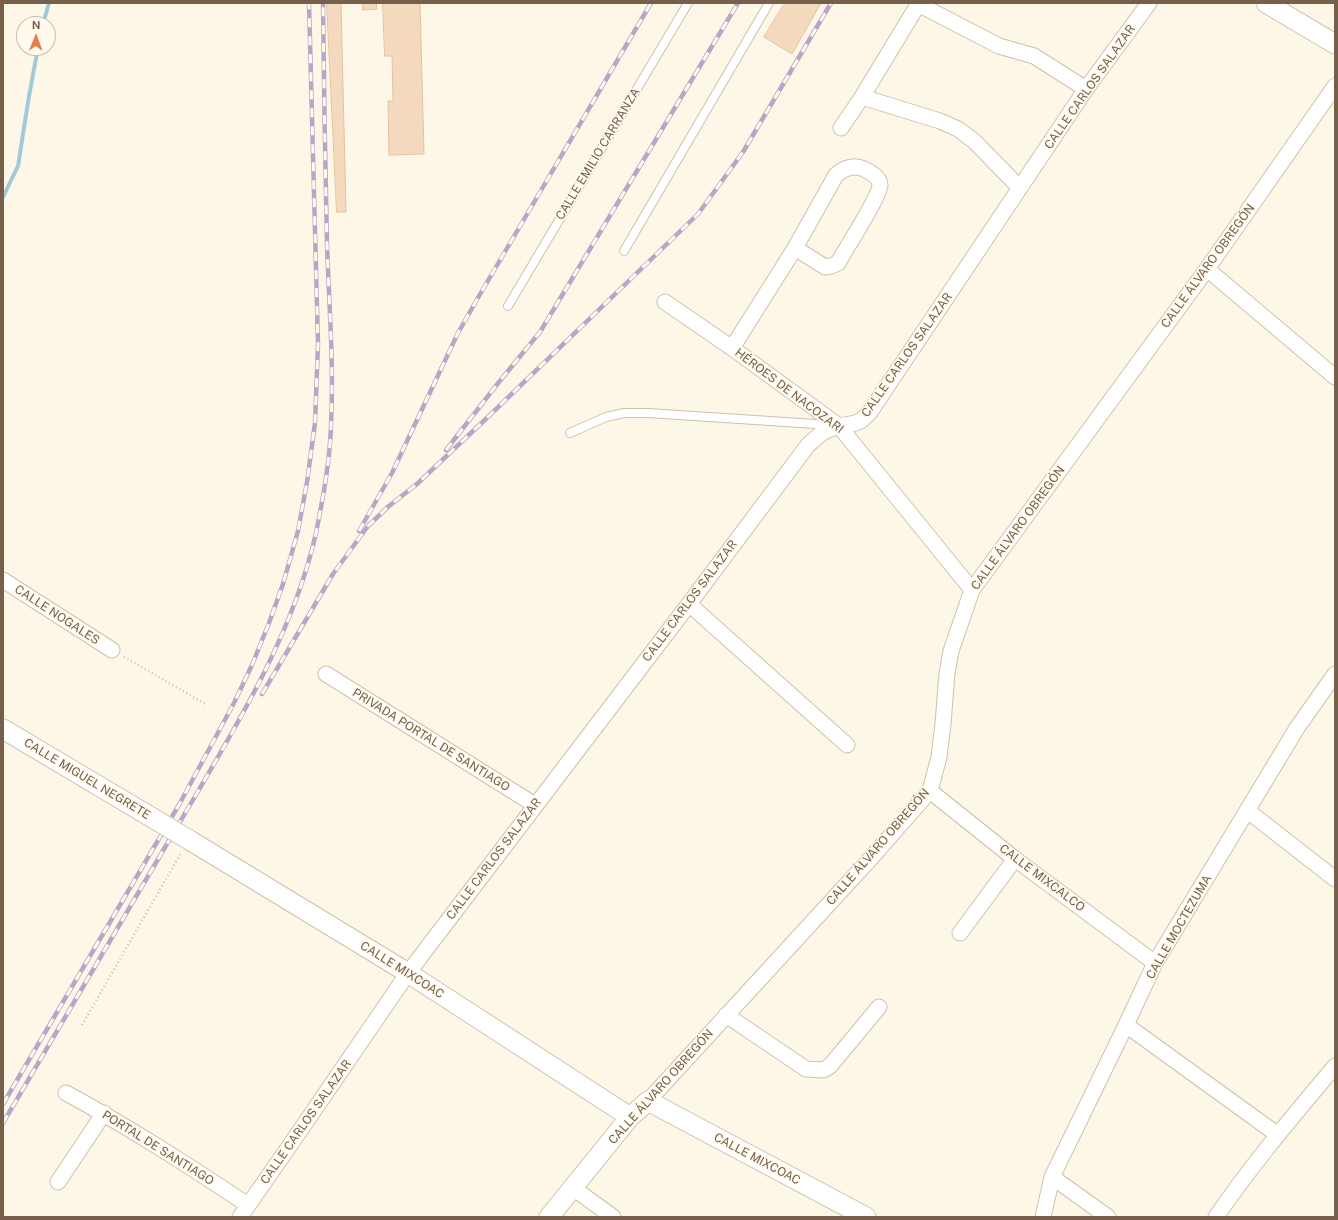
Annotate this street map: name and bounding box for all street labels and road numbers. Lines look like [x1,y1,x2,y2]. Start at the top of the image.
street label: CALLE CARLOS SALAZAR [1042,22,1138,152]
street label: CALLE EMILIO CARRANZA [553,86,643,222]
street label: CALLE ÁLVARO OBREGÓN [1158,201,1258,331]
street label: CALLE CARLOS SALAZAR [859,290,955,420]
street label: HÉROES DE NACOZARI [732,345,846,437]
street label: CALLE ÁLVARO OBREGÓN [968,463,1068,593]
street label: CALLE CARLOS SALAZAR [640,537,740,665]
street label: CALLE NOGALES [12,582,102,648]
street label: PRIVADA PORTAL DE SANTIAGO [350,685,512,795]
street label: CALLE MIGUEL NEGRETE [21,735,153,823]
street label: CALLE ÁLVARO OBREGÓN [823,786,933,908]
street label: CALLE CARLOS SALAZAR [444,795,544,923]
street label: CALLE MIXCALCO [996,841,1088,915]
street label: CALLE MOCTEZUMA [1143,872,1215,982]
street label: CALLE MIXCOAC [358,938,446,1002]
street label: CALLE ÁLVARO OBREGÓN [606,1027,716,1147]
street label: CALLE CARLOS SALAZAR [258,1057,354,1187]
street label: PORTAL DE SANTIAGO [99,1108,217,1188]
street label: CALLE MIXCOAC [711,1130,803,1188]

